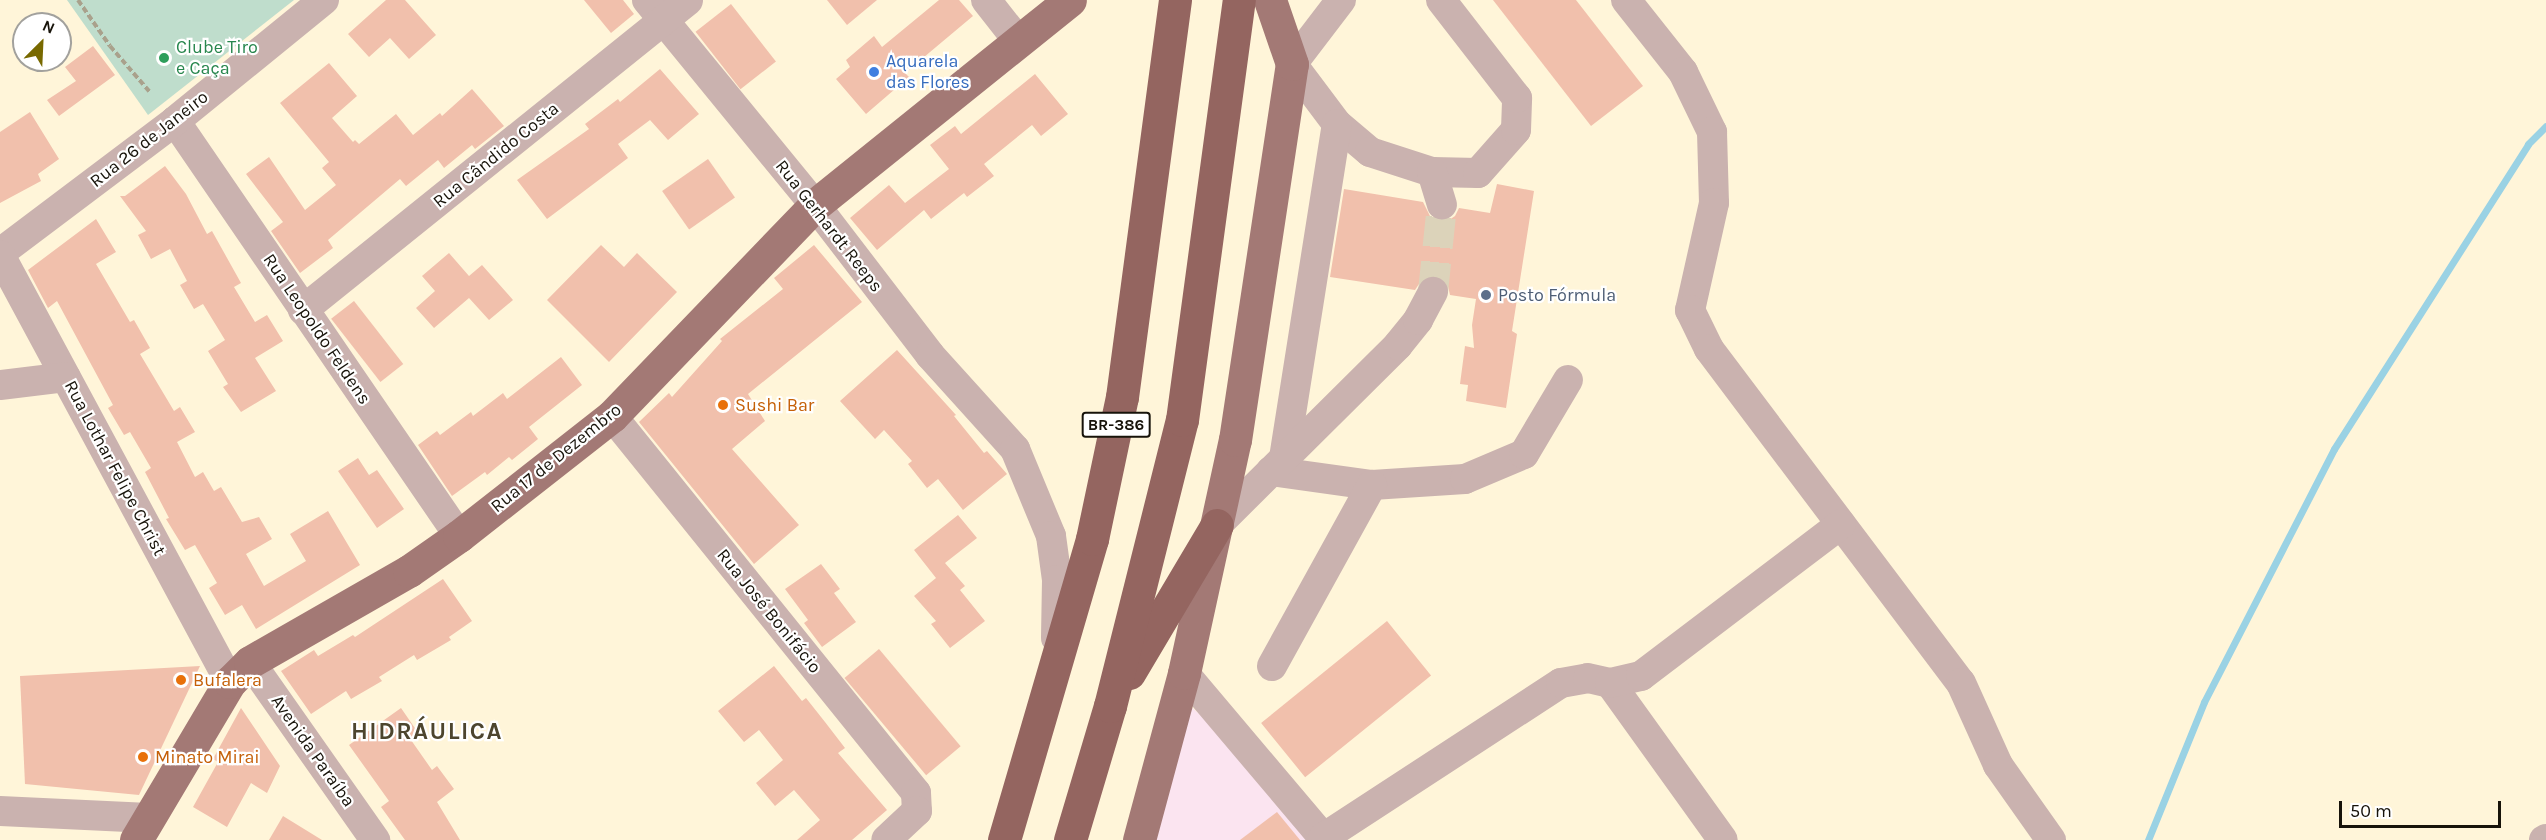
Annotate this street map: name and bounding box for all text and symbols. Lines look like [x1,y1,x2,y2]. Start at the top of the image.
north arrow [12,12,72,72]
text: N [40,16,58,38]
place label: Clube Tiro e Caça [176,37,258,80]
marker: Clube Tiro e Caça [157,51,171,65]
place label: Aquarela das Flores [886,51,970,94]
marker: Aquarela das Flores [867,65,881,79]
street label: Rua 26 de Janeiro [86,86,212,192]
street label: Rua Cândido Costa [429,98,563,212]
street label: Rua Gerhardt Reeps [771,156,887,296]
street label: Rua Leopoldo Feldens [258,250,376,408]
place label: Posto Fórmula [1498,284,1616,306]
marker: Posto Fórmula [1479,288,1493,302]
street label: Rua Lothar Felipe Christ [60,377,170,559]
place label: Sushi Bar [735,394,814,416]
marker: Sushi Bar [716,398,730,412]
street label: Rua 17 de Dezembro [486,399,626,517]
road number: BR-386 [1082,412,1150,438]
street label: Rua José Bonifácio [712,544,826,678]
place label: Bufalera [193,669,262,691]
marker: Bufalera [174,673,188,687]
street label: Avenida Paraíba [266,691,360,811]
district label: HIDRÁULICA [351,718,503,746]
place label: Minato Mirai [155,746,260,768]
marker: Minato Mirai [136,750,150,764]
scale bar [2342,789,2504,827]
text: 50 m [2350,800,2392,822]

